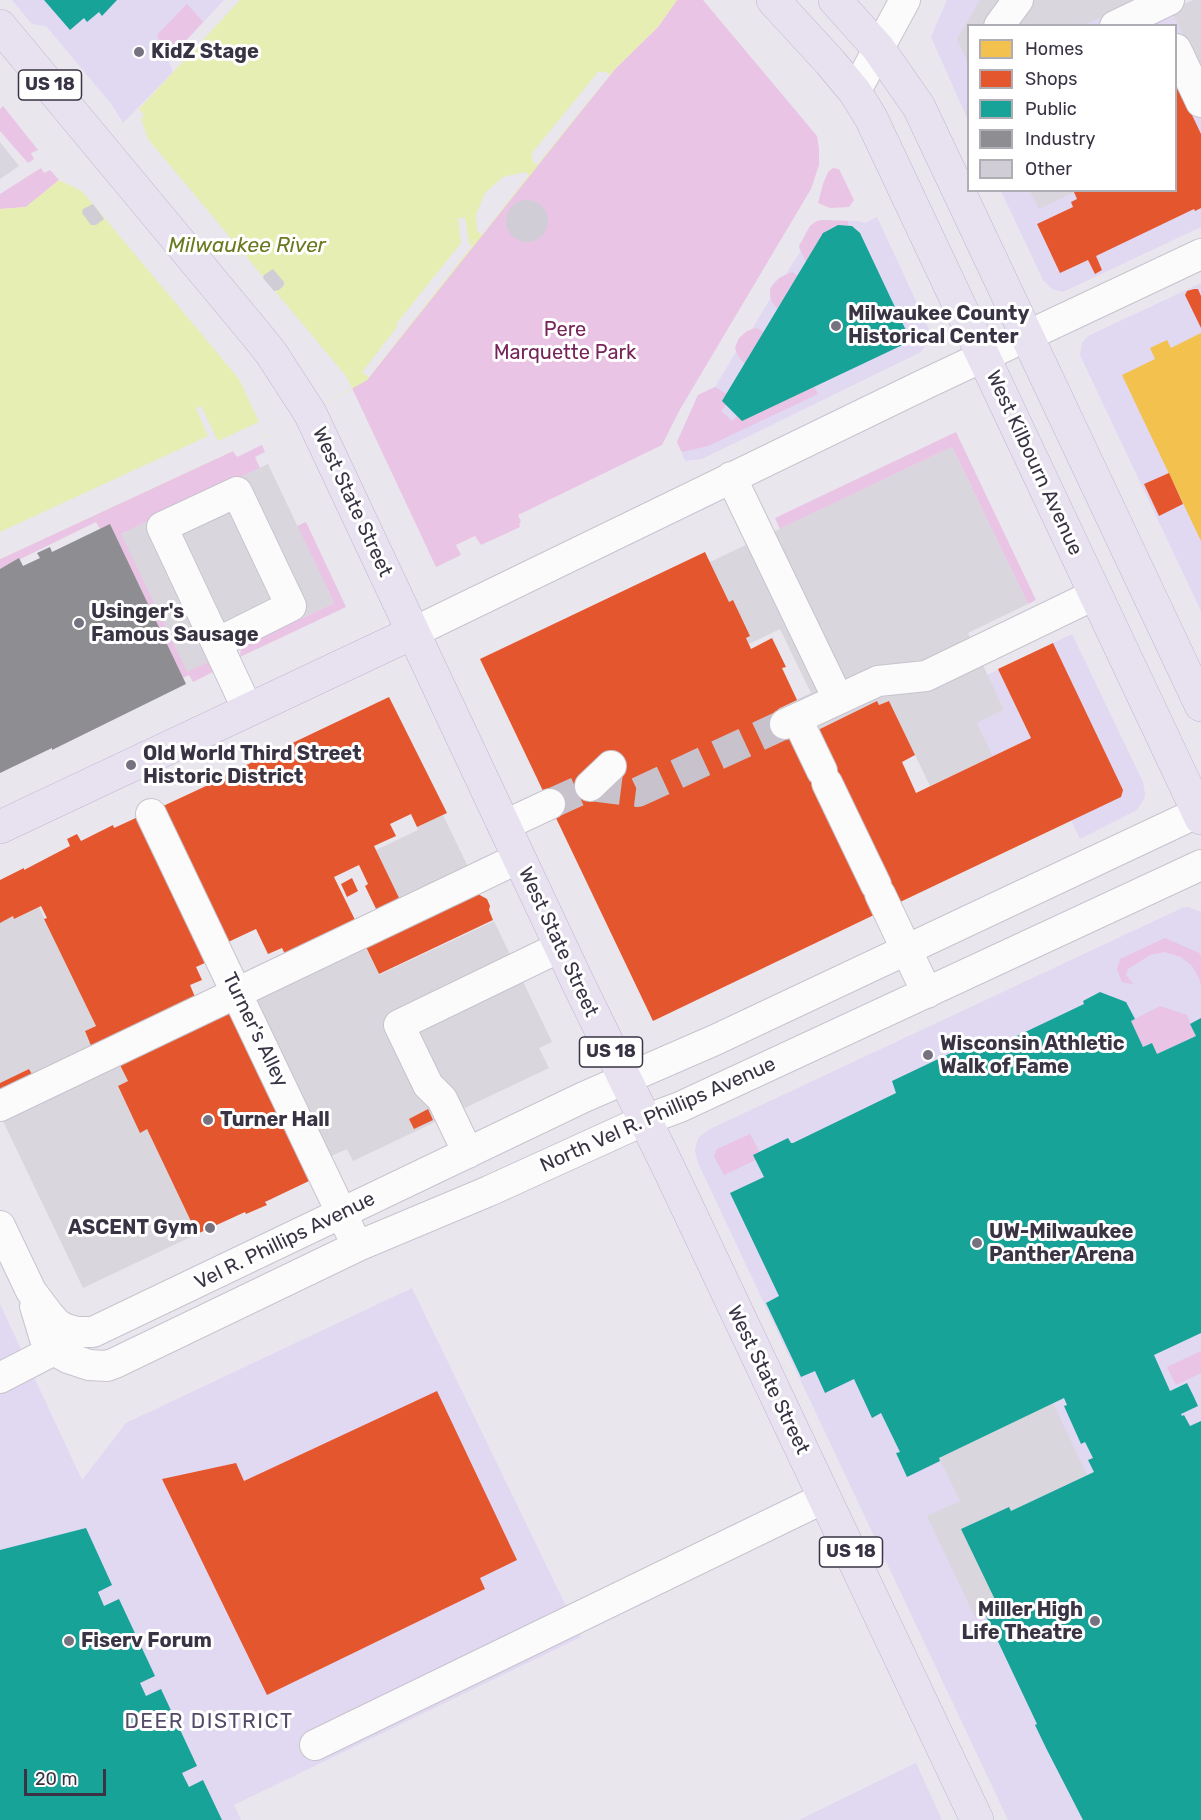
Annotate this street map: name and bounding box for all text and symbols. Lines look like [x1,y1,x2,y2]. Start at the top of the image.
legend [967,24,1177,192]
text: Homes [1025,38,1083,60]
place label: KidZ Stage [151,40,259,64]
marker: KidZ Stage [132,45,146,59]
text: Shops [1025,68,1077,90]
road number: US 18 [19,70,82,100]
text: Public [1025,98,1077,120]
text: Industry [1025,128,1095,150]
text: Other [1025,158,1072,180]
water label: Milwaukee River [168,233,326,259]
place label: Milwaukee County Historical Center [848,302,1029,349]
park label: Pere Marquette Park [494,318,636,365]
marker: Milwaukee County Historical Center [829,319,843,333]
street label: West Kilbourn Avenue [981,367,1087,559]
street label: West State Street [307,423,397,581]
place label: Usinger's Famous Sausage [91,600,259,647]
marker: Usinger's Famous Sausage [72,616,86,630]
place label: Old World Third Street Historic District [143,742,362,789]
marker: Old World Third Street Historic District [124,758,138,772]
street label: West State Street [513,863,603,1021]
street label: Turner's Alley [217,969,293,1091]
place label: Wisconsin Athletic Walk of Fame [940,1032,1125,1079]
road number: US 18 [580,1037,642,1067]
marker: Wisconsin Athletic Walk of Fame [921,1048,935,1062]
street label: North Vel R. Phillips Avenue [536,1052,780,1178]
place label: Turner Hall [220,1108,330,1132]
marker: Turner Hall [201,1113,215,1127]
street label: Vel R. Phillips Avenue [191,1187,379,1295]
place label: ASCENT Gym [68,1216,198,1240]
place label: UW-Milwaukee Panther Arena [989,1220,1134,1267]
marker: ASCENT Gym [203,1221,217,1235]
marker: UW-Milwaukee Panther Arena [970,1236,984,1250]
street label: West State Street [722,1302,814,1458]
road number: US 18 [820,1537,882,1567]
place label: Miller High Life Theatre [961,1598,1083,1645]
marker: Miller High Life Theatre [1088,1614,1102,1628]
place label: Fiserv Forum [81,1629,212,1653]
marker: Fiserv Forum [62,1634,76,1648]
district label: DEER DISTRICT [124,1709,294,1735]
scale bar [27,1757,110,1795]
text: 20 m [35,1768,77,1790]

